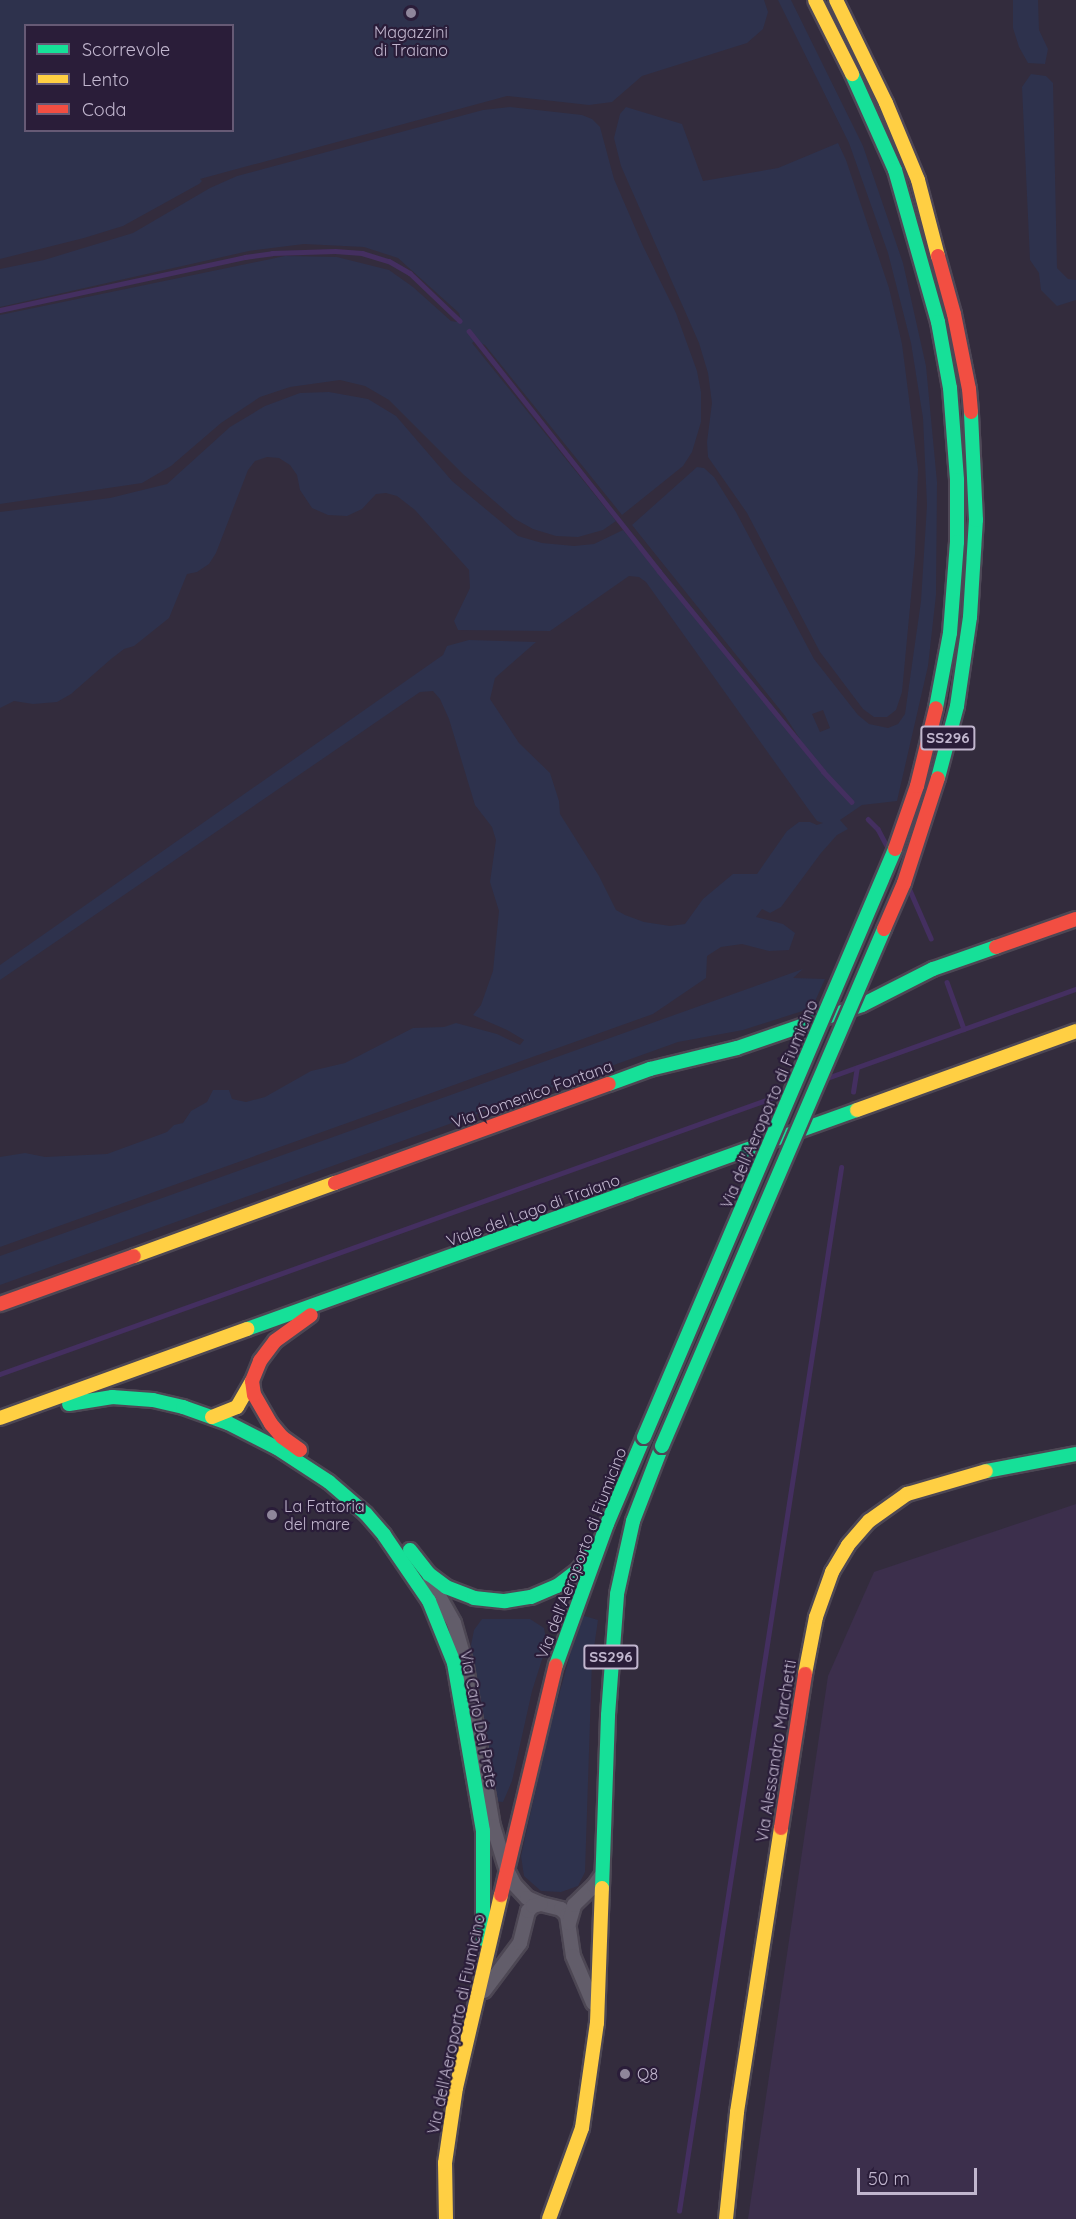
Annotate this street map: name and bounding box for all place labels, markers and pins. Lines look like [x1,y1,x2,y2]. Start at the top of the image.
marker: Magazzini di Traiano [404,6,418,20]
place label: Magazzini di Traiano [374,22,448,60]
place label: La Fattoria del mare [284,1496,365,1534]
marker: La Fattoria del mare [265,1508,279,1522]
place label: Q8 [637,2064,658,2084]
marker: Q8 [618,2067,632,2081]

